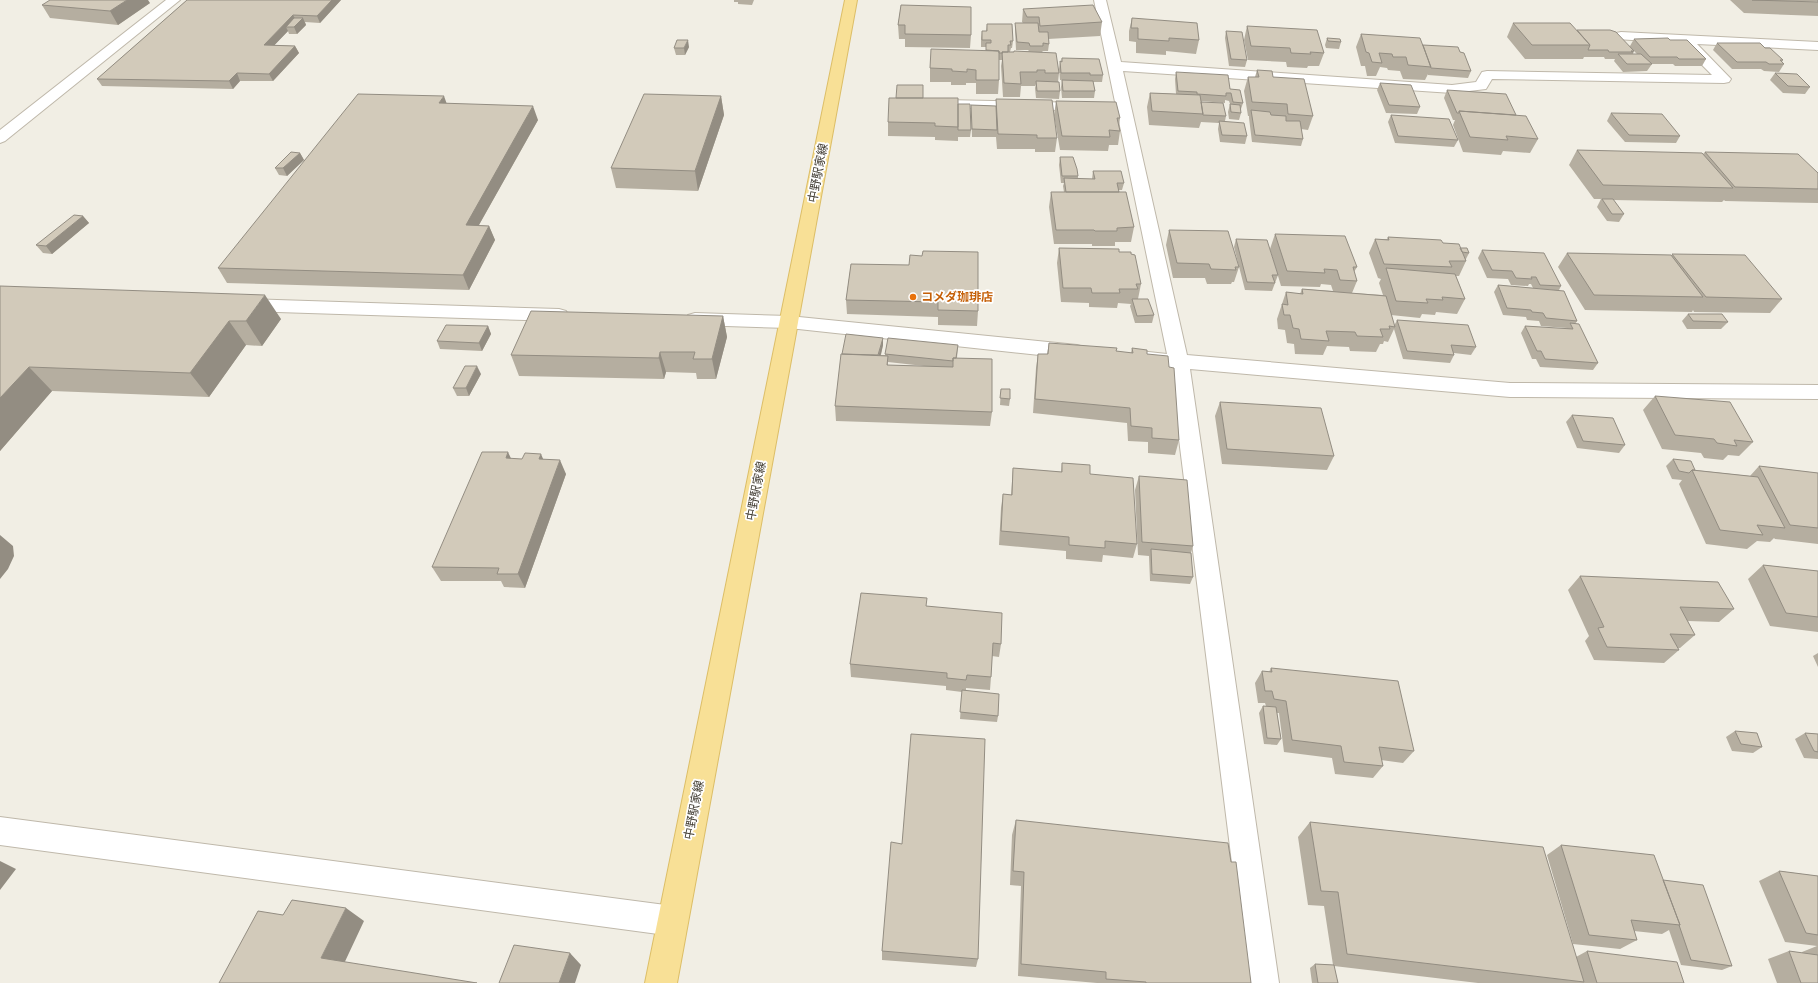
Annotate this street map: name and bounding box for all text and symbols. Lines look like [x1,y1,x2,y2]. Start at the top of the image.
street label: 中野駅家線 [805,142,831,204]
place label: コメダ珈琲店 [921,290,993,304]
marker: コメダ珈琲店 [908,292,918,302]
street label: 中野駅家線 [743,460,769,522]
street label: 中野駅家線 [681,779,707,841]

